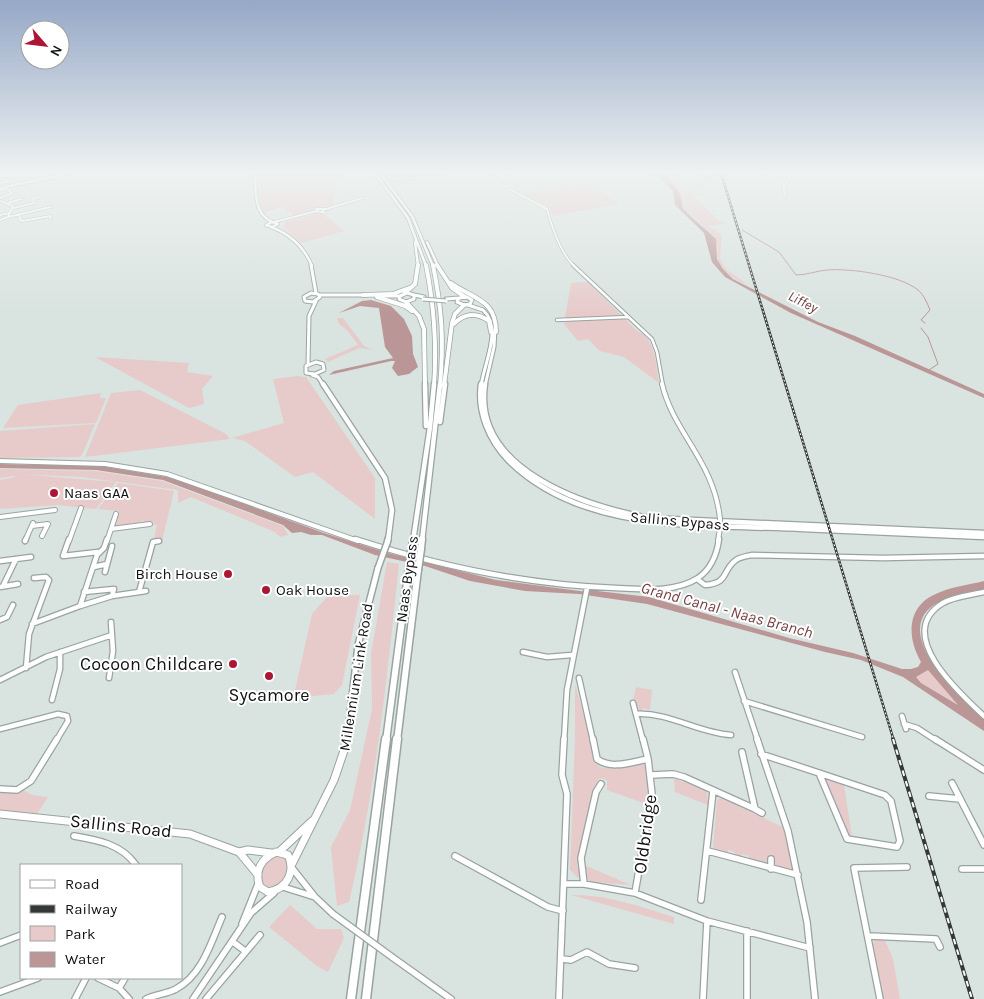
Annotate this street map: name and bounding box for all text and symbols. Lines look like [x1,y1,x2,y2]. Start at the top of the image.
north arrow [20,20,70,70]
text: N [46,42,66,59]
water label: Liffey [785,287,821,317]
place label: Naas GAA [64,484,129,502]
marker: Naas GAA [48,487,60,499]
street label: Sallins Bypass [630,508,730,534]
street label: Naas Bypass [392,535,422,623]
place label: Birch House [136,565,218,583]
marker: Birch House [222,568,234,580]
water label: Grand Canal - Naas Branch [639,578,815,642]
place label: Oak House [276,581,349,599]
marker: Oak House [260,584,272,596]
street label: Millennium Link Road [335,602,377,752]
place label: Cocoon Childcare [80,653,223,675]
marker: Cocoon Childcare [227,658,239,670]
marker: Sycamore [263,670,275,682]
place label: Sycamore [229,684,309,706]
street label: Oldbridge [629,793,661,875]
street label: Sallins Road [69,810,173,842]
legend [20,864,182,979]
text: Road [65,875,100,893]
text: Railway [65,900,117,918]
text: Park [65,925,95,943]
text: Water [65,950,106,968]

